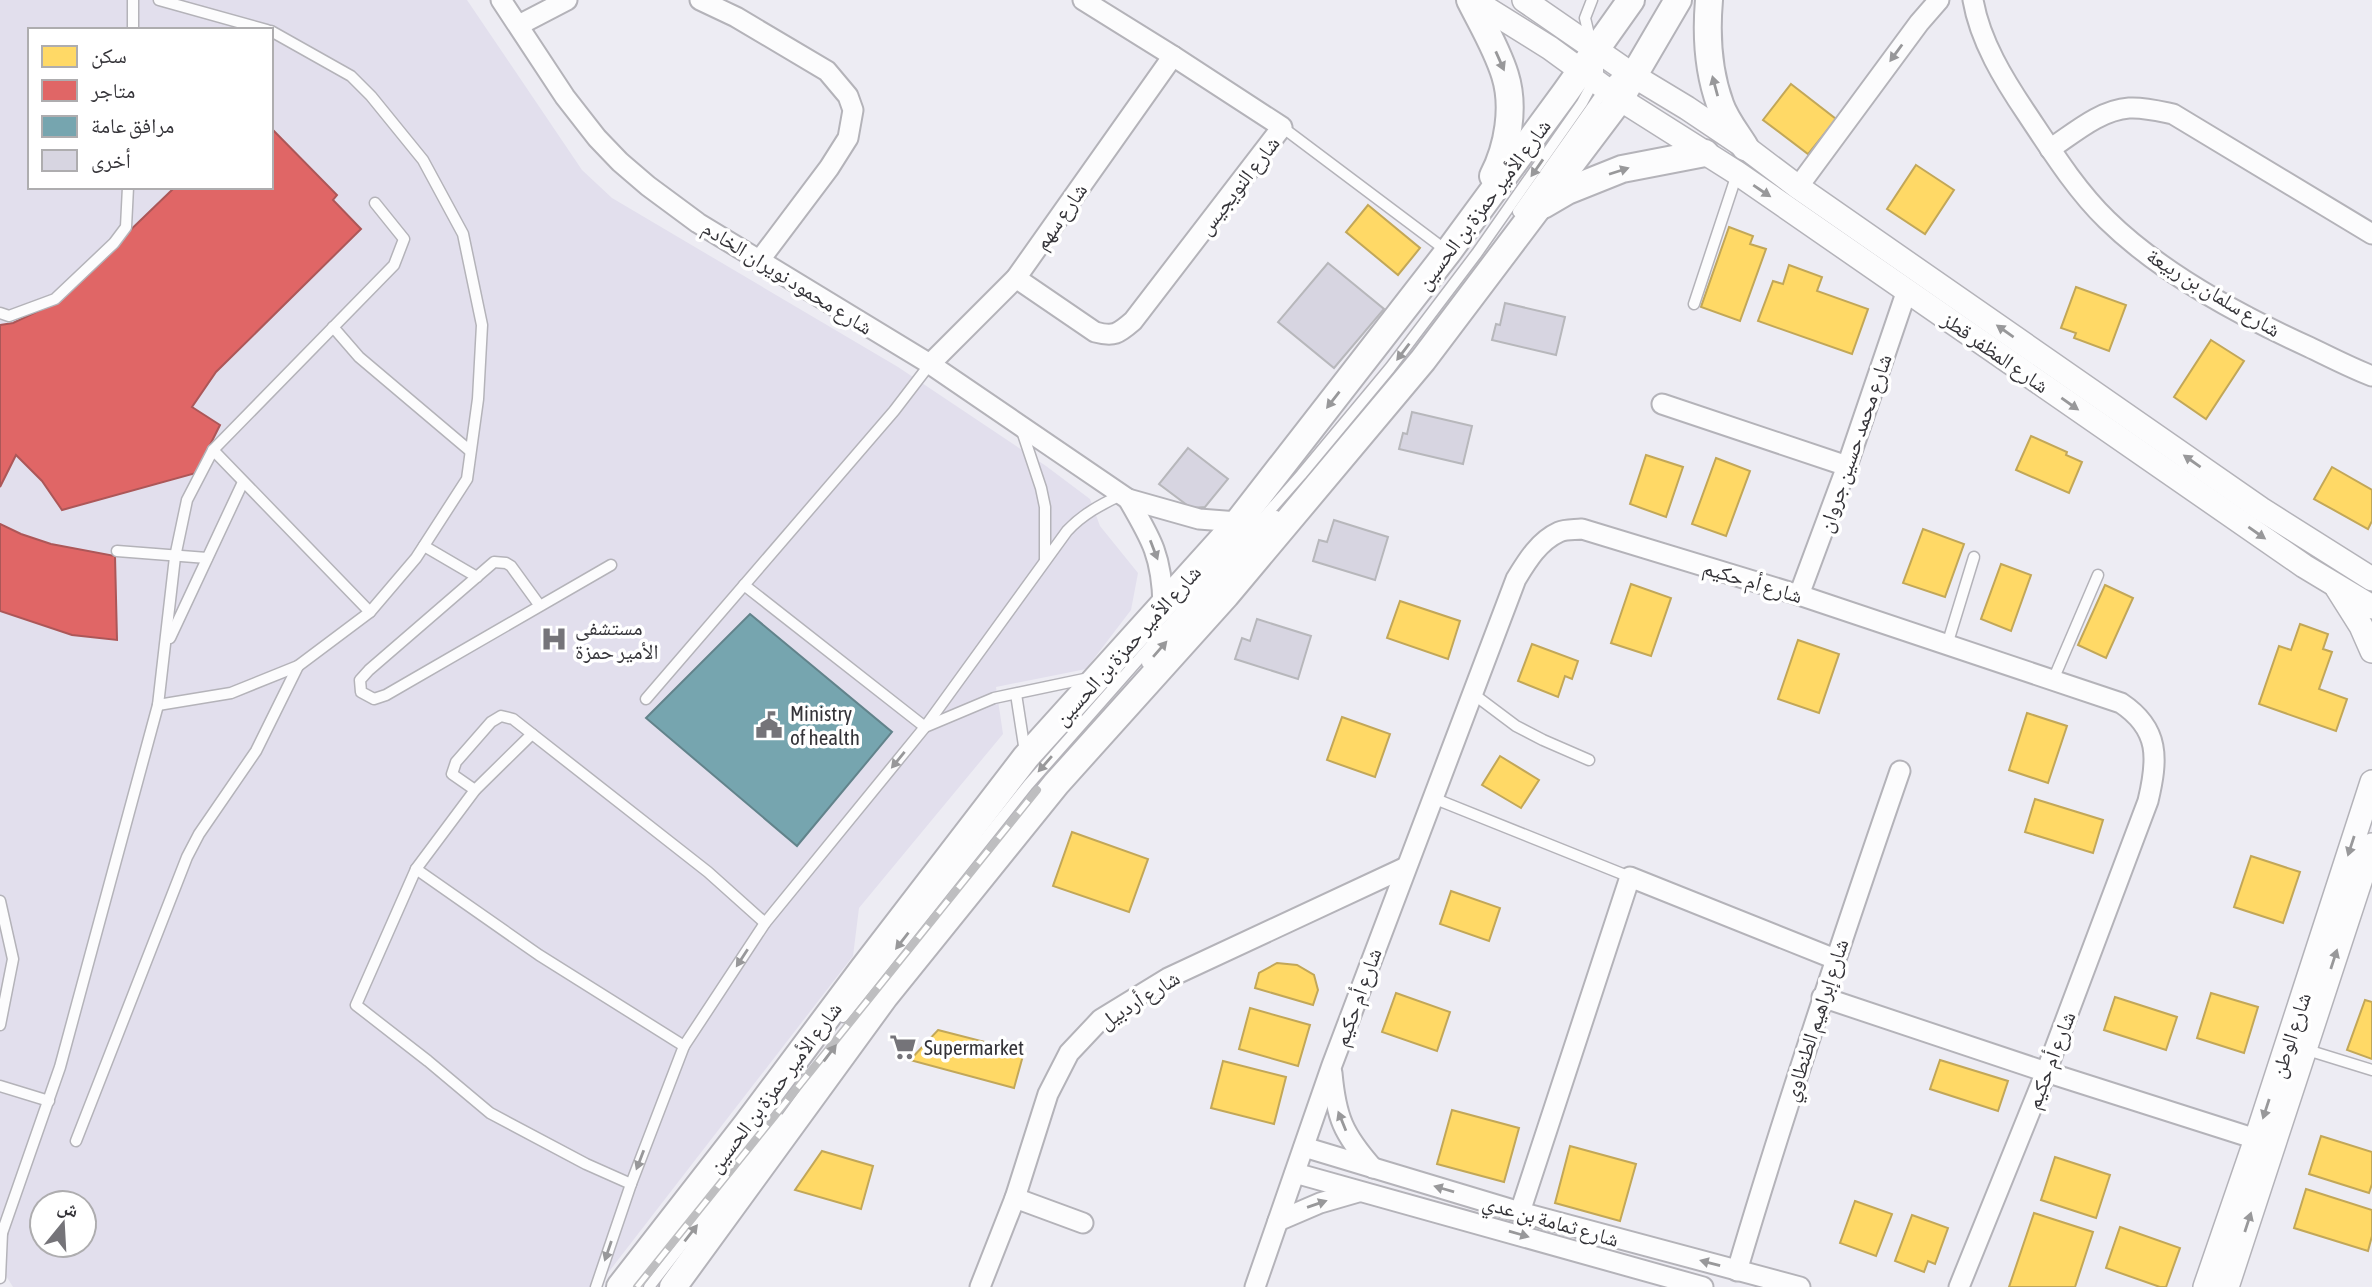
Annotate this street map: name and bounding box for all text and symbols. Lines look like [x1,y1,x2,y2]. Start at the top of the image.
legend [28,28,273,189]
text: سكن [91,43,127,69]
one-way arrow [1890,44,1904,62]
one-way arrow [1494,51,1505,72]
one-way arrow [1710,76,1720,97]
text: متاجر [90,78,135,102]
text: مرافق عامة [91,113,174,139]
street label: شارع الأمير حمزة بن الحسين [1411,114,1557,295]
street label: شارع النويجيس [1192,131,1285,240]
text: أخرى [91,148,131,173]
one-way arrow [1530,159,1544,177]
one-way arrow [1609,165,1630,176]
street label: شارع سهم [1028,178,1094,256]
one-way arrow [1753,184,1771,198]
street label: شارع محمود نويران الخادم [697,215,877,342]
street label: شارع سلمان بن ربيعة [2142,243,2285,343]
street label: شارع المظفر قطز [1936,306,2054,399]
one-way arrow [1996,324,2014,338]
one-way arrow [1395,342,1410,360]
street label: شارع محمد حسين جروان [1812,351,1898,536]
one-way arrow [1326,390,1341,408]
one-way arrow [2061,397,2079,411]
one-way arrow [2183,454,2201,468]
one-way arrow [2248,526,2266,540]
one-way arrow [1149,539,1160,560]
street label: شارع أم حكيم [1700,555,1806,610]
street label: شارع الأمير حمزة بن الحسين [1049,560,1207,731]
place label: مستشفى الأمير حمزة [575,615,658,663]
hospital icon: مستشفى الأمير حمزة [539,624,569,654]
one-way arrow [1152,640,1168,658]
place label: Ministry of health [790,701,860,749]
public building icon: Ministry of health [754,710,784,740]
one-way arrow [891,751,906,769]
one-way arrow [1038,756,1053,773]
one-way arrow [2345,836,2356,857]
one-way arrow [895,932,910,950]
street label: شارع إبراهيم الطنطاوي [1777,936,1858,1106]
street label: شارع أم حكيم [1328,945,1389,1050]
one-way arrow [736,948,749,967]
one-way arrow [2329,949,2340,970]
street label: شارع أردبيل [1094,965,1185,1035]
street label: شارع الوطن [2265,989,2317,1081]
street label: شارع الأمير حمزة بن الحسين [702,997,848,1178]
street label: شارع أم حكيم [2020,1008,2082,1113]
supermarket icon: Supermarket [888,1032,918,1062]
place label: Supermarket [924,1035,1024,1059]
one-way arrow [822,1044,836,1062]
one-way arrow [2260,1099,2270,1120]
one-way arrow [1336,1111,1348,1131]
one-way arrow [635,1149,646,1170]
one-way arrow [1433,1184,1454,1194]
north arrow [28,1189,98,1259]
street label: شارع ثمامة بن عدي [1479,1189,1622,1256]
text: ش [55,1194,81,1222]
one-way arrow [1307,1198,1328,1209]
one-way arrow [2243,1211,2253,1232]
one-way arrow [684,1225,699,1243]
one-way arrow [1509,1230,1530,1240]
one-way arrow [602,1241,613,1262]
one-way arrow [1699,1258,1720,1268]

